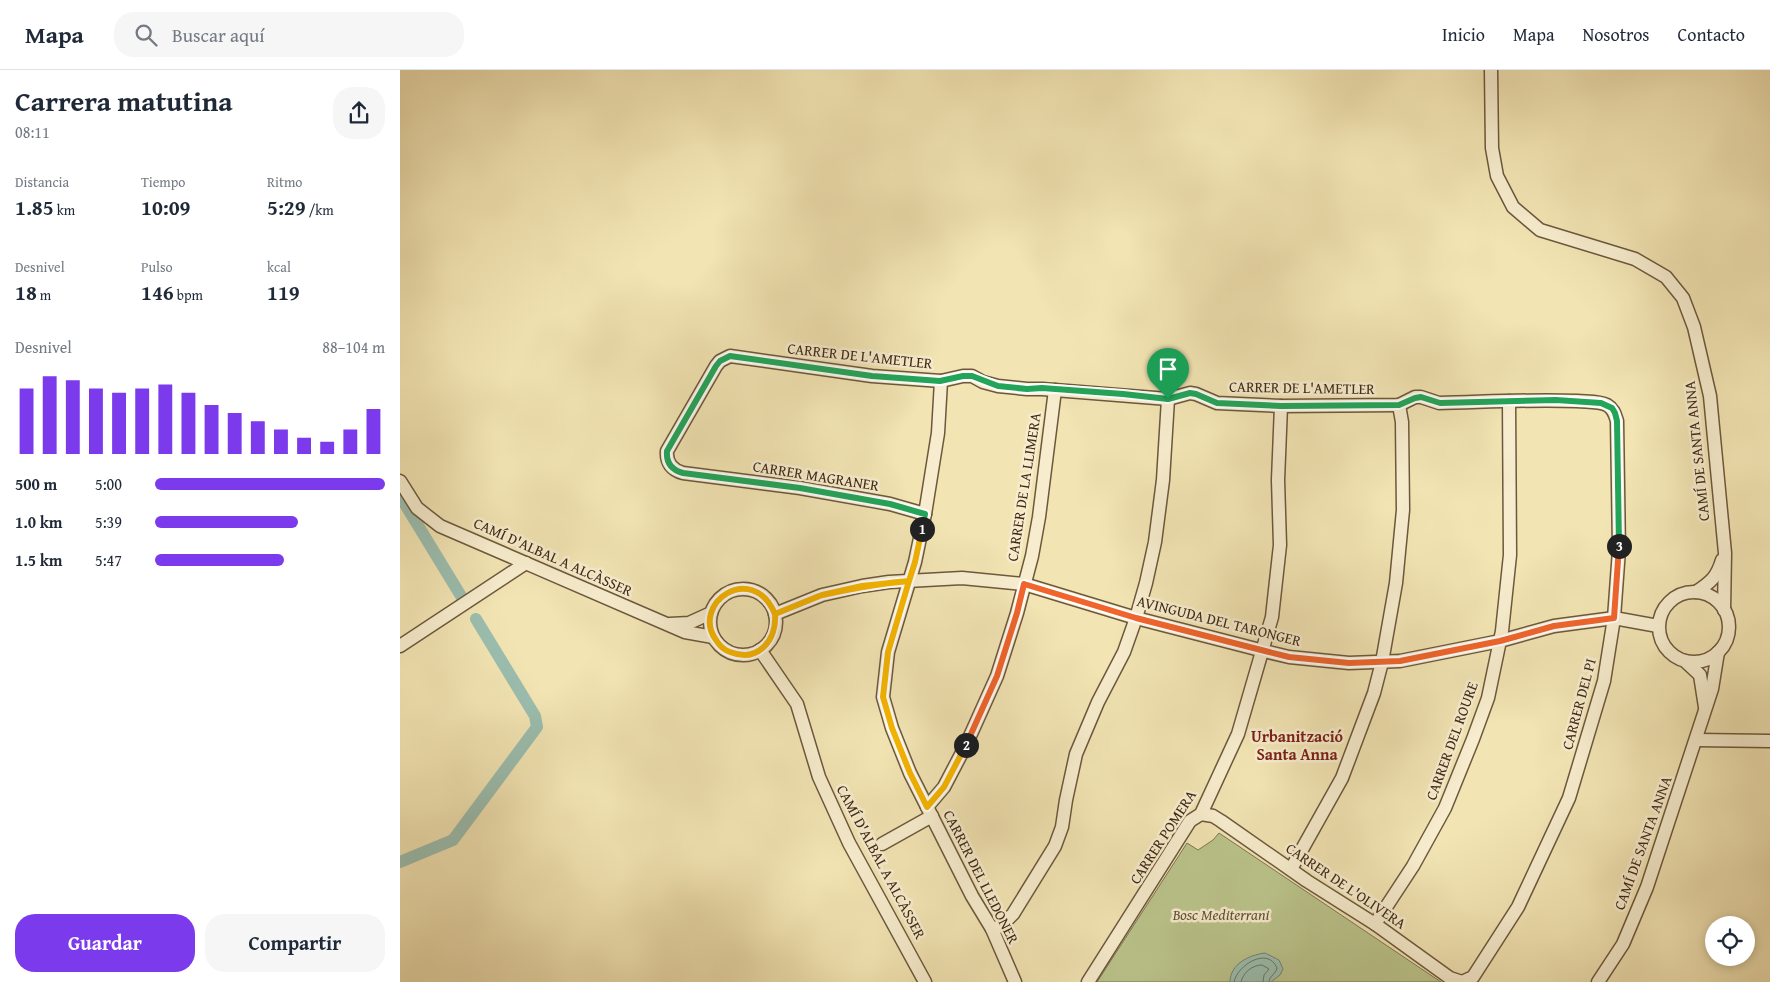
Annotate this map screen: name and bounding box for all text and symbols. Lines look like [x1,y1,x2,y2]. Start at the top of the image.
search box [114,12,464,57]
text: Mapa [25,17,84,52]
icon: search [132,21,160,49]
text: Buscar aquí [172,21,265,49]
text: Inicio [1442,21,1485,48]
text: Mapa [1513,21,1554,48]
text: Nosotros [1582,21,1650,48]
text: Contacto [1678,21,1745,48]
text: Carrera matutina [15,80,233,121]
button: share [333,87,385,139]
text: 08:11 [15,120,50,144]
text: Distancia [15,172,69,192]
text: Tiempo [141,172,185,192]
text: Ritmo [267,172,303,192]
text: 1.85 [15,192,54,223]
text: 10:09 [141,192,190,223]
text: 5:29 [267,192,306,223]
text: km [54,200,75,220]
text: /km [306,200,334,220]
text: Desnivel [15,257,65,277]
text: Pulso [141,257,173,277]
text: kcal [267,257,291,277]
text: 18 [15,277,37,308]
text: 146 [141,277,174,308]
text: 119 [267,277,300,308]
text: m [37,285,51,305]
text: bpm [174,285,203,305]
text: Desnivel [15,335,72,359]
text: 88–104 m [322,335,385,359]
street label: CARRER DE L'AMETLER [786,337,934,374]
pin [1147,348,1189,399]
icon: arrive [1154,355,1182,383]
street label: CARRER DE L'AMETLER [1229,376,1375,399]
street label: CAMÍ DE SANTA ANNA [1679,380,1714,522]
street label: CARRER DE LA LLIMERA [1001,411,1046,563]
street label: CARRER MAGRANER [752,455,881,496]
text: 500 m [15,472,57,496]
text: 5:00 [95,472,122,496]
text: 1.0 km [15,510,62,534]
text: 5:39 [95,510,122,534]
street label: CAMÍ D'ALBAL A ALCÀSSER [471,512,636,601]
pin: 1 [910,516,934,542]
text: 1 [919,519,926,539]
pin: 3 [1606,534,1632,558]
text: 3 [1616,536,1623,556]
text: 1.5 km [15,548,62,572]
text: 5:47 [95,548,122,572]
street label: AVINGUDA DEL TARONGER [1135,590,1304,651]
street label: CARRER DEL PI [1556,656,1601,752]
street label: CARRER DEL ROURE [1420,678,1483,803]
district label: Urbanització Santa Anna [1251,724,1344,766]
pin: 2 [954,732,978,758]
text: 2 [963,735,970,755]
street label: CAMÍ DE SANTA ANNA [1609,773,1677,913]
street label: CAMÍ D'ALBAL A ALCÀSSER [832,781,931,943]
street label: CARRER POMERA [1124,786,1201,888]
street label: CARRER DEL LLEDONER [939,806,1024,948]
street label: CARRER DE L'OLIVERA [1282,837,1411,934]
park label: Bosc Mediterrani [1172,904,1270,925]
button: Guardar [15,914,195,972]
button: Compartir [205,914,385,972]
map controls [1705,916,1755,966]
button: locate [1705,916,1755,966]

